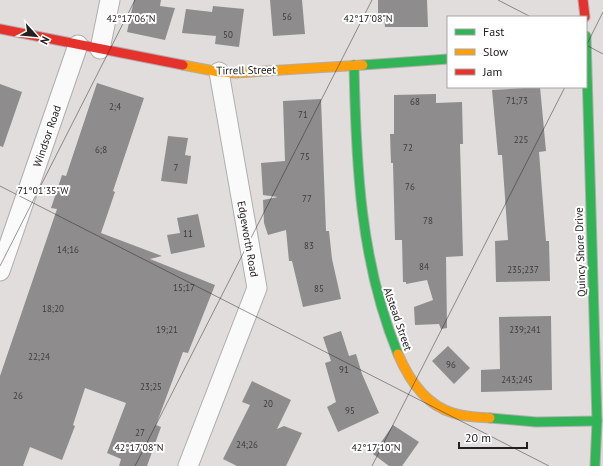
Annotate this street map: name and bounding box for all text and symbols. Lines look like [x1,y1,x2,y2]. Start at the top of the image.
house number: 56 [282,11,292,22]
text: 42°17'06"N [106,12,156,25]
text: 42°17'08"N [343,12,393,25]
north arrow [16,16,56,56]
legend [447,16,587,88]
text: Fast [483,24,504,39]
house number: 50 [223,29,233,40]
text: N [37,34,53,47]
text: Slow [483,44,508,59]
street label: Tirrell Street [216,62,276,78]
text: Jam [482,64,502,79]
house number: 71;73 [506,95,528,106]
house number: 68 [410,96,420,107]
house number: 2;4 [109,101,121,112]
street label: Windsor Road [30,103,64,169]
house number: 71 [298,109,308,120]
house number: 225 [514,134,528,145]
house number: 72 [403,142,413,153]
house number: 6;8 [95,144,107,155]
house number: 75 [300,151,310,162]
house number: 7 [174,162,179,173]
house number: 76 [405,181,415,192]
text: 71°01'35"W [17,184,69,197]
house number: 77 [302,193,312,204]
street label: Edgeworth Road [234,200,262,278]
street label: Quincy Shore Drive [571,207,589,297]
house number: 78 [423,215,433,226]
house number: 11 [183,228,193,239]
house number: 83 [304,240,314,251]
house number: 14;16 [57,244,79,255]
house number: 84 [419,261,429,272]
house number: 235;237 [507,264,539,275]
house number: 15;17 [173,282,195,293]
house number: 85 [314,283,324,294]
street label: Alstead Street [381,286,415,353]
house number: 18;20 [42,303,64,314]
house number: 19;21 [156,324,178,335]
house number: 239;241 [509,324,541,335]
house number: 22;24 [28,351,50,362]
house number: 96 [446,359,456,370]
house number: 91 [339,364,349,375]
house number: 243;245 [501,374,533,385]
house number: 23;25 [140,381,162,392]
house number: 26 [13,390,23,401]
house number: 20 [263,398,273,409]
house number: 95 [345,405,355,416]
scale bar [459,424,527,450]
house number: 27 [135,427,145,438]
text: 20 m [465,430,491,445]
house number: 24;26 [236,439,258,450]
text: 42°17'08"N [114,441,164,454]
text: 42°17'10"N [351,441,401,454]

